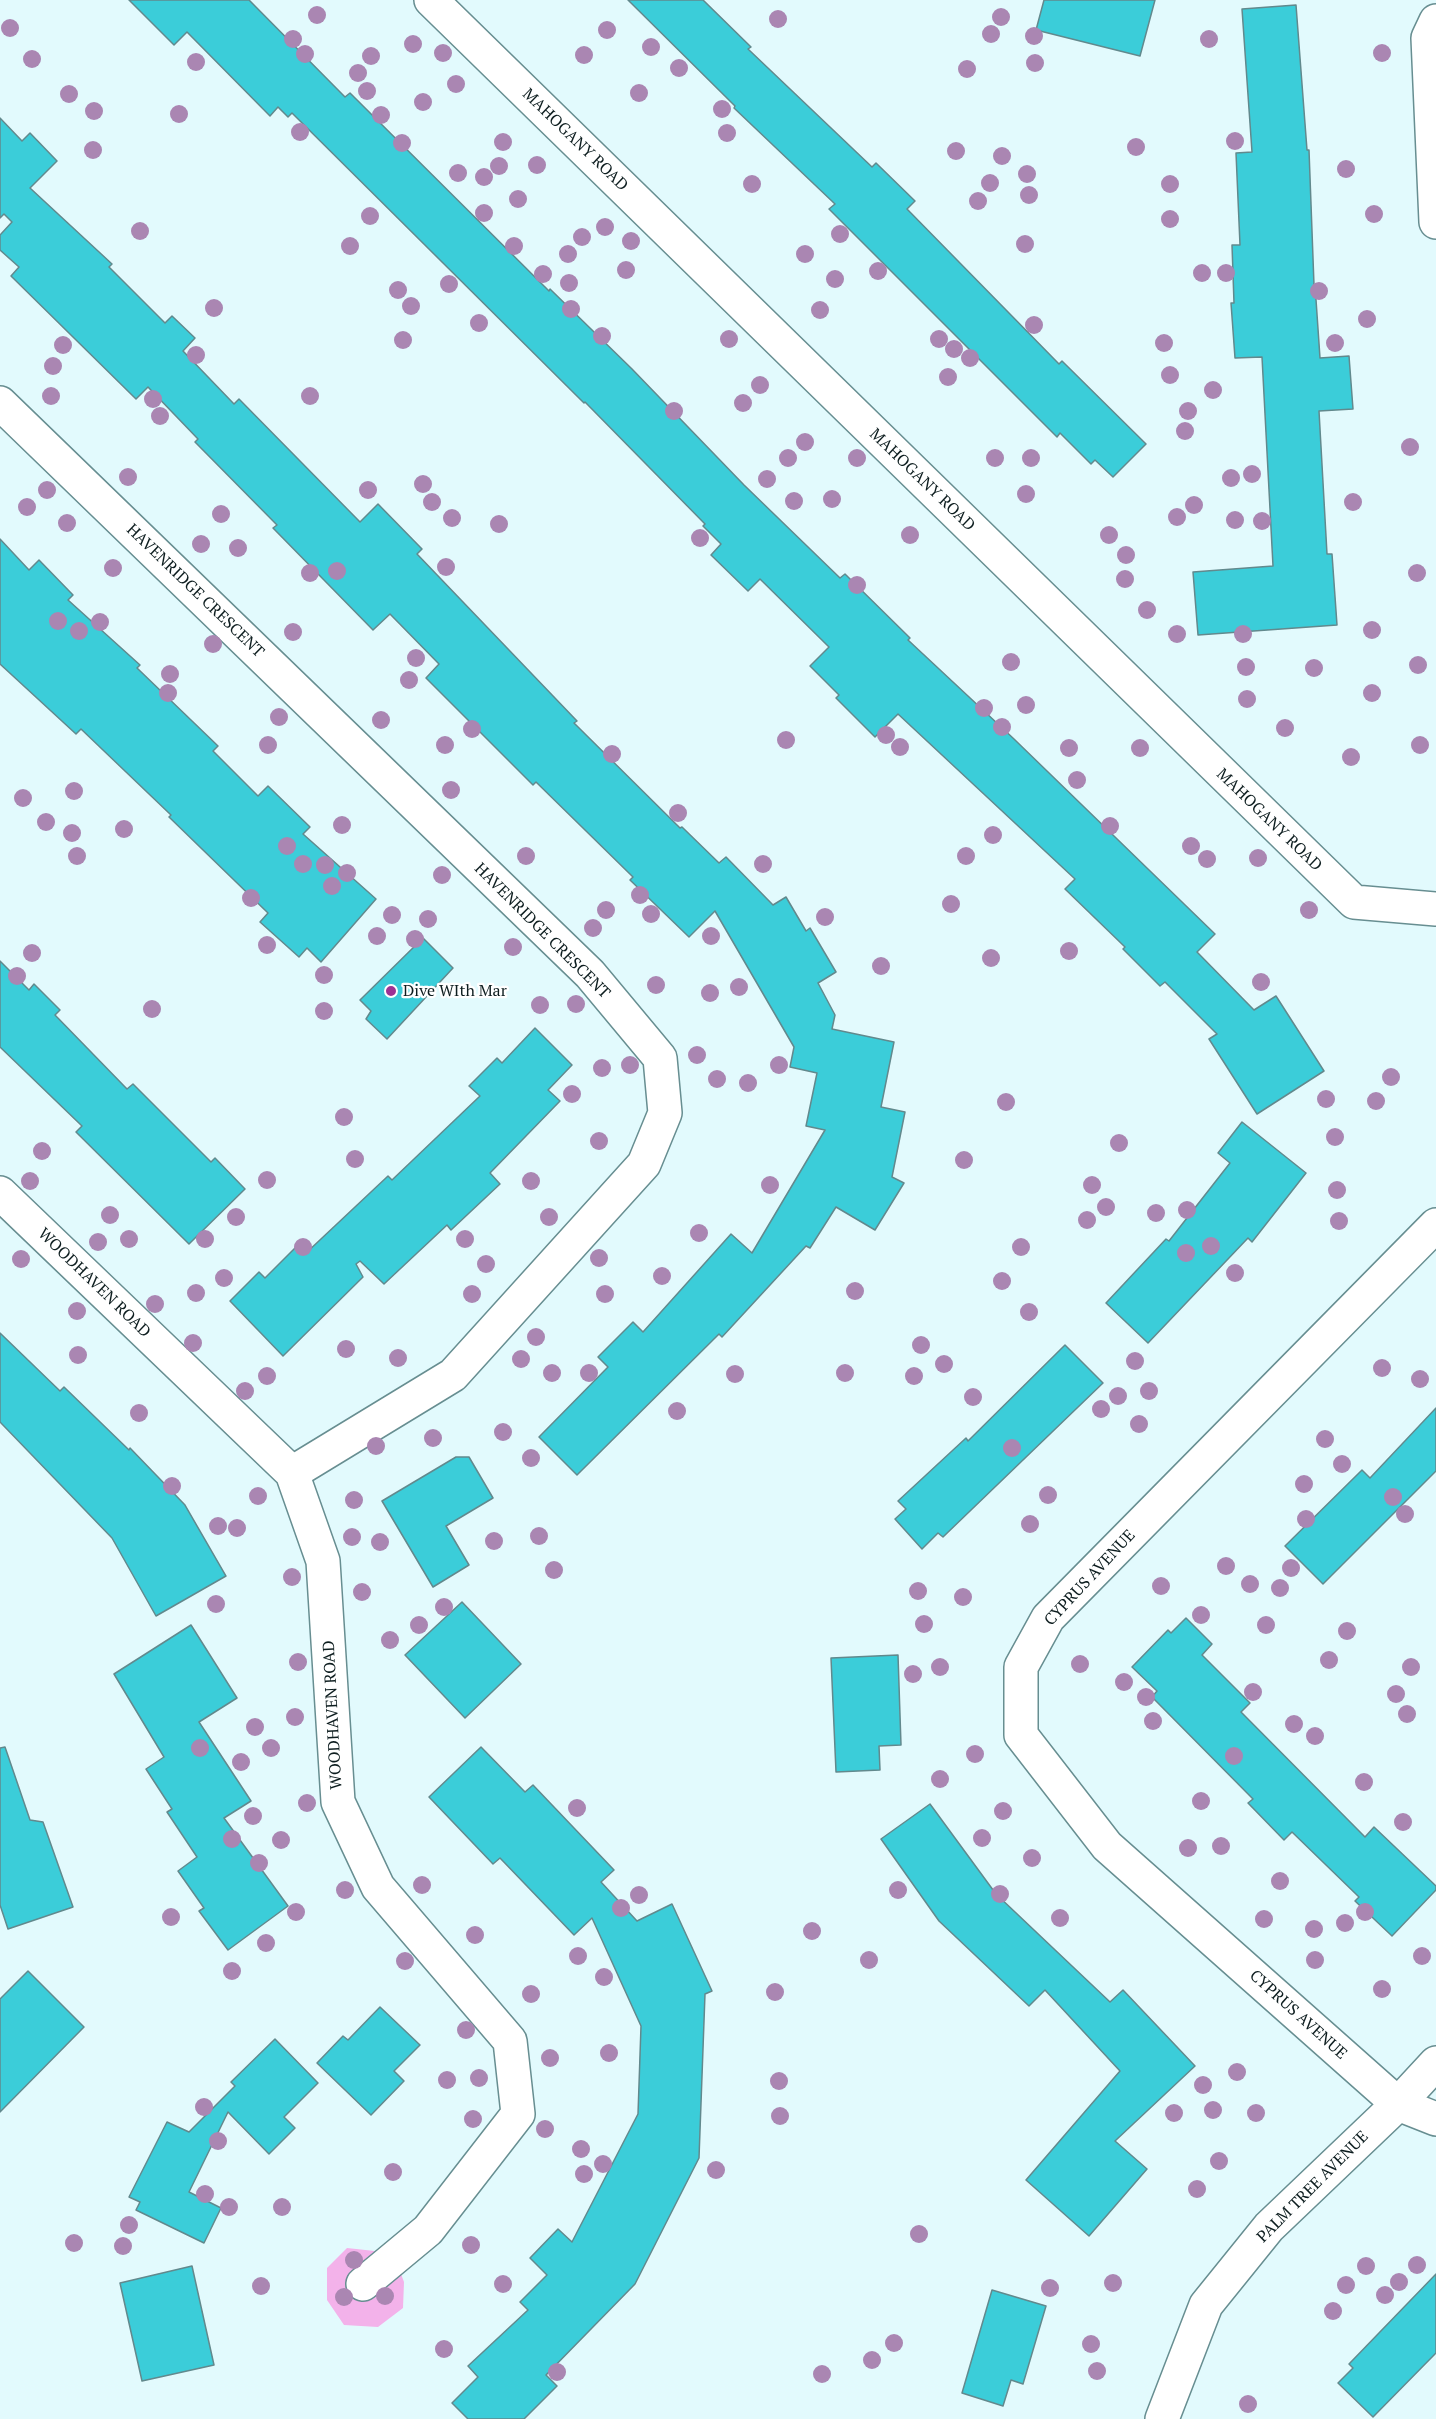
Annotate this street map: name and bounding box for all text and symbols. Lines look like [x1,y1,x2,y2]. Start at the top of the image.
street label: MAHOGANY ROAD [518,85,632,195]
street label: MAHOGANY ROAD [865,425,979,535]
street label: HAVENRIDGE CRESCENT [122,520,268,662]
street label: MAHOGANY ROAD [1212,765,1326,875]
street label: HAVENRIDGE CRESCENT [470,859,614,1003]
place label: Dive WIth Mar [403,981,507,1001]
marker: Dive WIth Mar [384,984,398,998]
street label: WOODHAVEN ROAD [34,1224,154,1342]
street label: CYPRUS AVENUE [1041,1526,1139,1630]
street label: WOODHAVEN ROAD [320,1640,346,1790]
street label: CYPRUS AVENUE [1245,1966,1351,2064]
street label: PALM TREE AVENUE [1253,2127,1373,2247]

